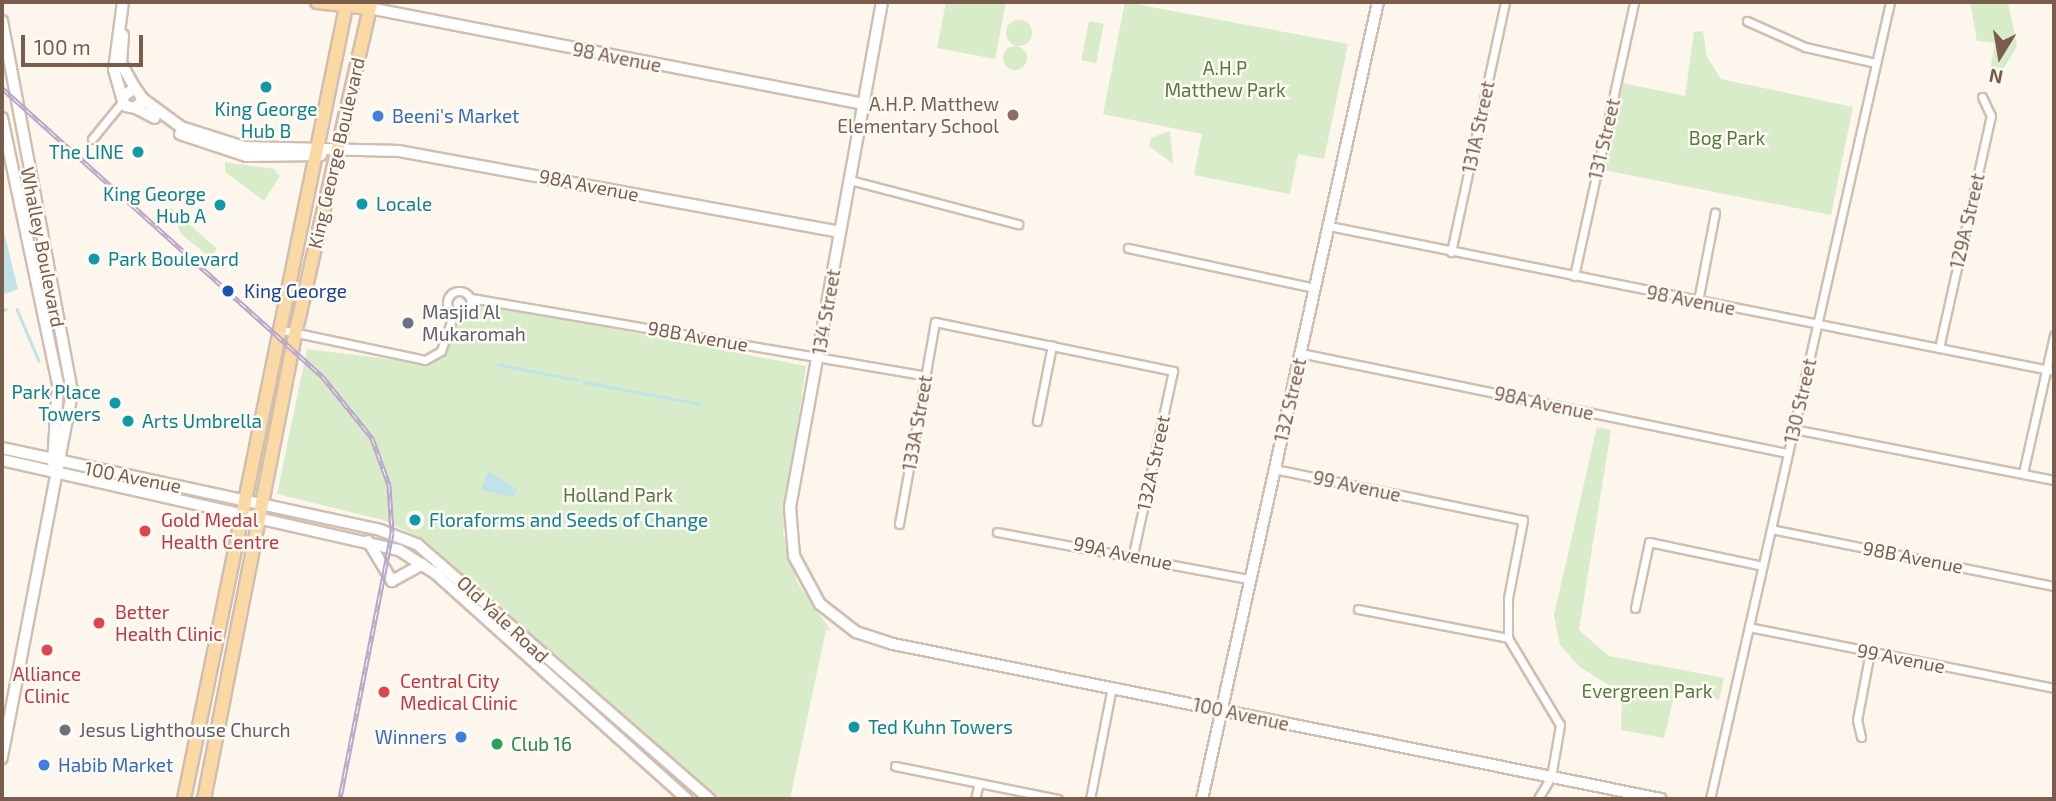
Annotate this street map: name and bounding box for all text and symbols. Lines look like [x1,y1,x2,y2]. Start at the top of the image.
scale bar [24,21,147,65]
north arrow [1965,21,2035,91]
text: 100 m [34,34,91,59]
street label: 98 Avenue [571,37,663,77]
street label: King George Boulevard [303,55,369,251]
park label: A.H.P Matthew Park [1164,57,1286,101]
text: N [1987,65,2005,90]
street label: 131A Street [1457,78,1499,176]
marker: King George Hub B [258,79,274,95]
place label: A.H.P. Matthew Elementary School [837,93,999,137]
street label: 131 Street [1584,96,1624,182]
place label: King George Hub B [214,98,318,142]
place label: Beeni's Market [392,105,519,127]
marker: A.H.P. Matthew Elementary School [1005,107,1021,123]
marker: Beeni's Market [370,108,386,124]
park label: Bog Park [1689,127,1765,149]
place label: The LINE [49,141,124,163]
marker: The LINE [130,144,146,160]
street label: 98A Avenue [537,164,641,206]
street label: Whalley Boulevard [16,165,70,329]
street label: 129A Street [1945,171,1989,271]
place label: King George Hub A [103,183,206,227]
place label: Locale [376,193,432,215]
marker: Locale [354,196,370,212]
marker: King George Hub A [212,197,228,213]
place label: Park Boulevard [108,248,239,270]
marker: Park Boulevard [86,251,102,267]
street label: 134 Street [807,267,845,357]
place label: King George [244,280,347,302]
street label: 98 Avenue [1645,280,1737,320]
marker: King George [218,281,238,301]
place label: Masjid Al Mukaromah [422,301,526,345]
marker: Masjid Al Mukaromah [400,315,416,331]
street label: 98B Avenue [646,316,750,356]
street label: 132 Street [1269,356,1311,444]
street label: 130 Street [1779,356,1821,446]
street label: 133A Street [897,373,937,473]
place label: Park Place Towers [11,381,101,425]
street label: 98A Avenue [1492,381,1596,425]
marker: Park Place Towers [107,395,123,411]
place label: Arts Umbrella [142,410,262,432]
marker: Arts Umbrella [120,413,136,429]
street label: 132A Street [1132,413,1174,513]
street label: 100 Avenue [83,456,183,498]
street label: 99 Avenue [1311,466,1403,506]
park label: Holland Park [563,484,673,506]
place label: Gold Medal Health Centre [161,509,279,553]
place label: Floraforms and Seeds of Change [429,509,708,531]
marker: Floraforms and Seeds of Change [407,512,423,528]
marker: Gold Medal Health Centre [135,521,155,541]
street label: 99A Avenue [1071,531,1175,575]
street label: 98B Avenue [1861,536,1965,578]
street label: Old Yale Road [452,571,554,667]
place label: Better Health Clinic [115,601,223,645]
marker: Better Health Clinic [89,613,109,633]
street label: 99 Avenue [1855,638,1947,678]
marker: Alliance Clinic [37,640,57,660]
place label: Alliance Clinic [13,663,81,707]
place label: Central City Medical Clinic [400,670,518,714]
park label: Evergreen Park [1582,680,1712,702]
marker: Central City Medical Clinic [374,682,394,702]
street label: 100 Avenue [1191,693,1291,735]
place label: Ted Kuhn Towers [868,716,1013,738]
place label: Jesus Lighthouse Church [79,719,291,741]
marker: Ted Kuhn Towers [846,719,862,735]
marker: Jesus Lighthouse Church [57,722,73,738]
place label: Winners [375,726,447,748]
marker: Winners [453,729,469,745]
place label: Club 16 [511,733,572,755]
marker: Club 16 [489,736,505,752]
place label: Habib Market [58,754,173,776]
marker: Habib Market [36,757,52,773]

